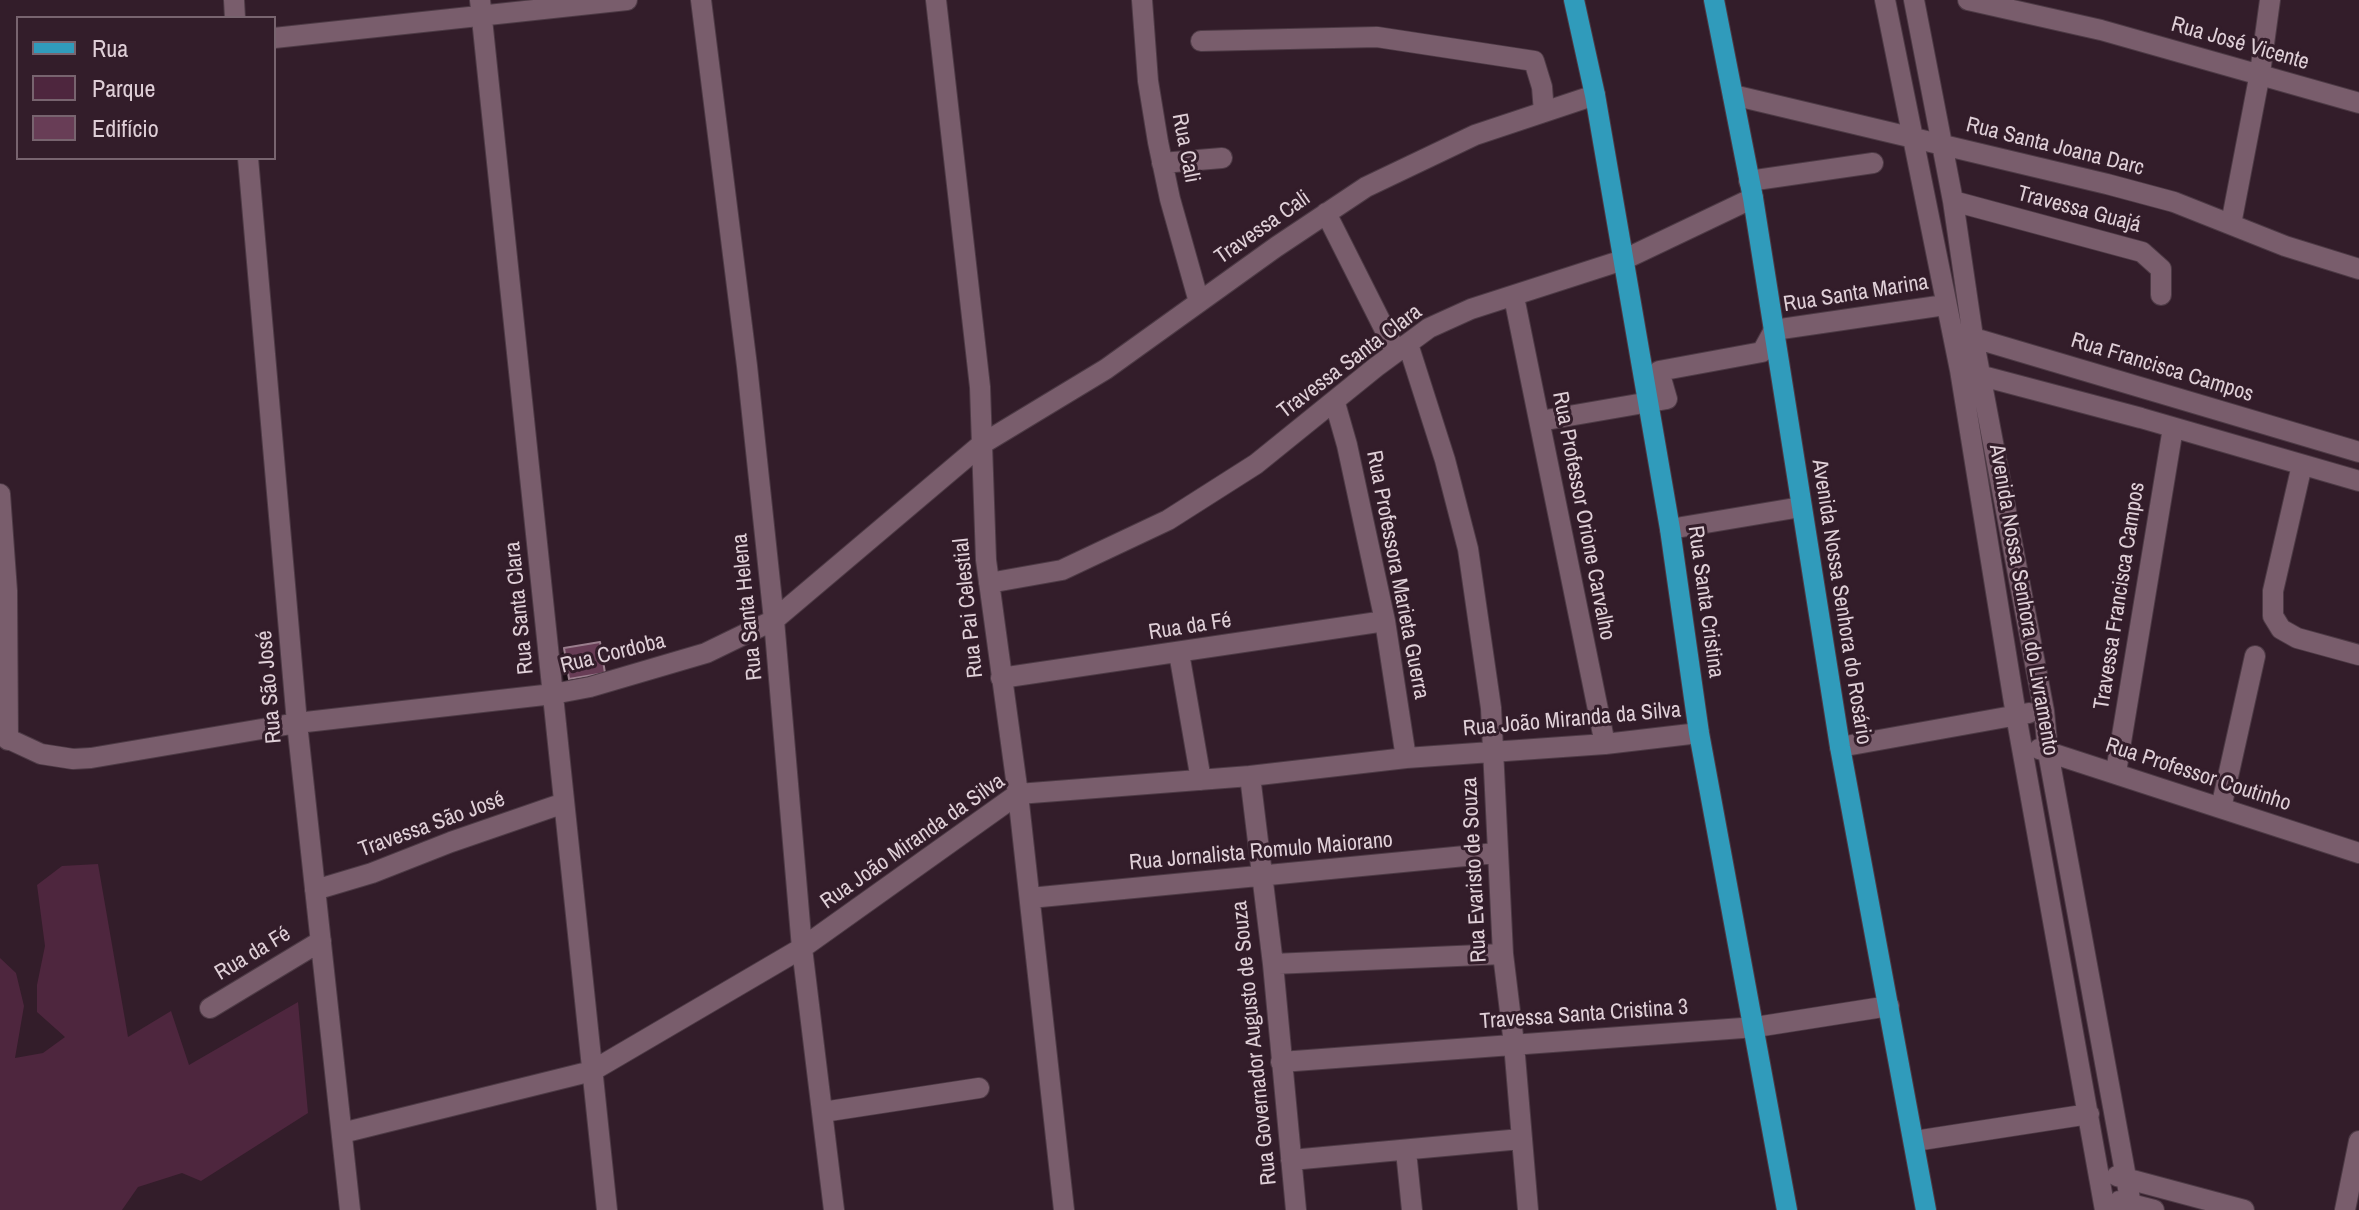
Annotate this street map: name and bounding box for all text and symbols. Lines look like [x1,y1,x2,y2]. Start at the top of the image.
street label: Rua José Vicente [2168,12,2312,76]
legend [16,16,276,160]
text: Rua [92,32,128,64]
text: Parque [92,72,155,104]
street label: Rua Cali [1165,111,1205,185]
text: Edifício [92,112,159,144]
street label: Rua Santa Joana Darc [1963,112,2147,182]
street label: Travessa Guajá [2014,181,2144,239]
street label: Travessa Cali [1210,185,1316,271]
street label: Rua Santa Marina [1782,270,1930,318]
street label: Travessa Santa Clara [1273,299,1427,425]
street label: Rua Francisca Campos [2068,328,2256,408]
street label: Rua Professor Orione Carvalho [1546,389,1620,643]
street label: Avenida Nossa Senhora do Livramento [1983,442,2063,758]
street label: Rua Professora Marieta Guerra [1360,448,1434,702]
street label: Avenida Nossa Senhora do Rosário [1805,457,1877,747]
street label: Travessa Francisca Campos [2089,480,2151,712]
street label: Rua Santa Cristina [1681,524,1729,680]
street label: Rua Santa Helena [727,532,769,682]
street label: Rua Pai Celestial [949,537,989,679]
street label: Rua Santa Clara [500,540,540,676]
street label: Rua da Fé [1147,607,1233,647]
street label: Rua Cordoba [558,628,668,680]
street label: Rua São José [252,629,288,745]
street label: Rua João Miranda da Silva [1462,697,1682,743]
street label: Rua Professor Coutinho [2102,733,2294,817]
street label: Rua João Miranda da Silva [816,768,1010,916]
street label: Rua Evaristo de Souza [1457,777,1493,963]
street label: Travessa São José [355,786,509,864]
street label: Rua Jornalista Romulo Maiorano [1128,827,1394,877]
street label: Rua Governador Augusto de Souza [1227,899,1283,1187]
street label: Rua da Fé [210,921,296,987]
street label: Travessa Santa Cristina 3 [1479,995,1689,1035]

